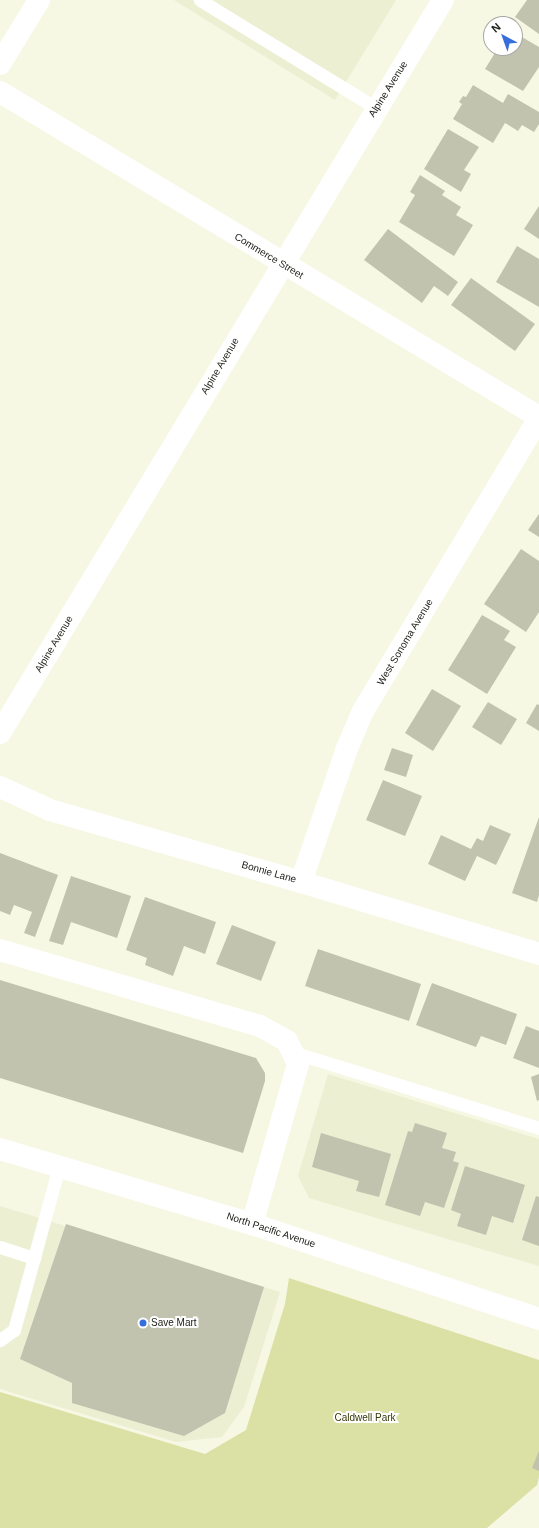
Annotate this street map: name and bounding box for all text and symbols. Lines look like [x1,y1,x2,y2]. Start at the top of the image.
north arrow [483,16,523,56]
text: N [489,21,503,35]
street label: Alpine Avenue [366,59,410,119]
street label: Commerce Street [232,231,306,281]
street label: Alpine Avenue [198,335,242,397]
street label: West Sonoma Avenue [374,596,436,688]
street label: Alpine Avenue [32,613,76,675]
street label: Bonnie Lane [240,858,298,886]
street label: North Pacific Avenue [225,1210,317,1250]
place label: Save Mart [151,1317,197,1329]
marker: Save Mart [138,1318,148,1328]
park label: Caldwell Park [334,1412,396,1424]

